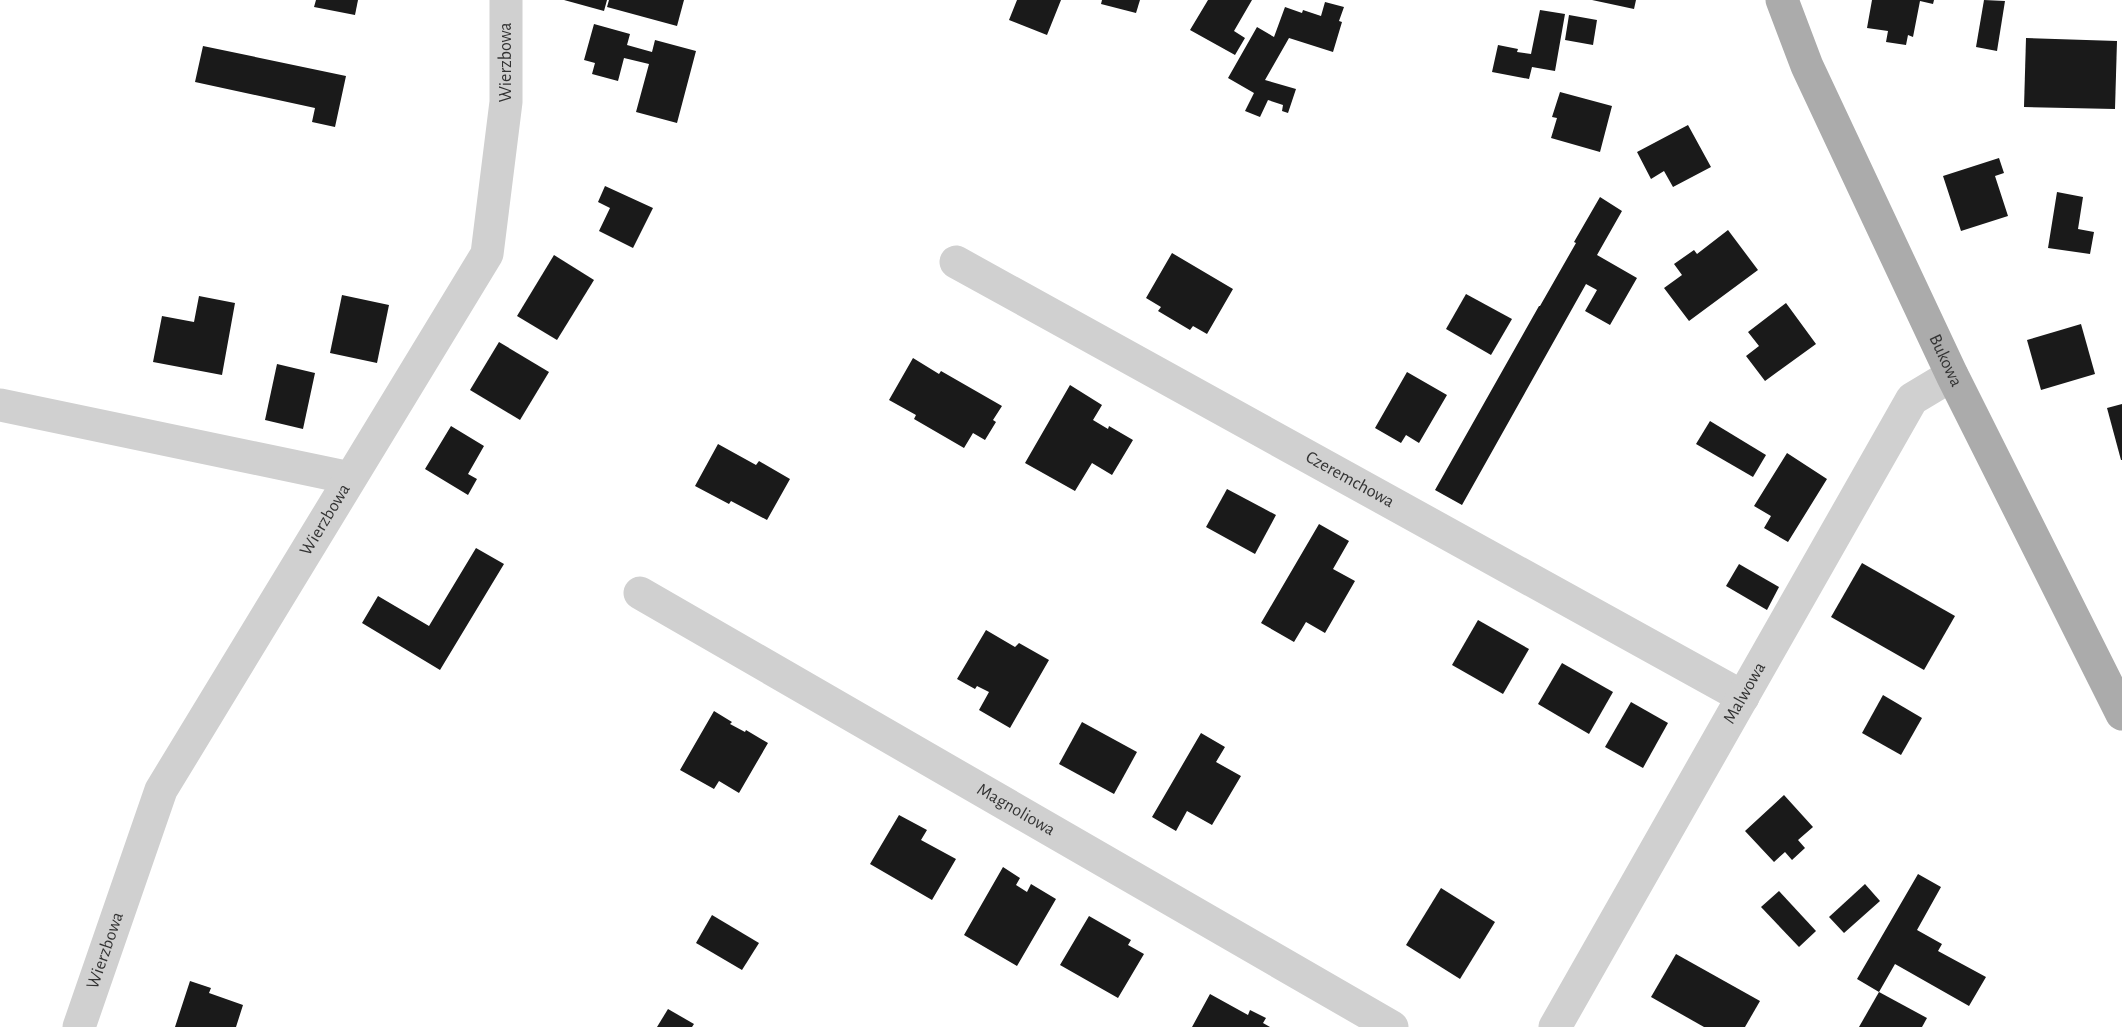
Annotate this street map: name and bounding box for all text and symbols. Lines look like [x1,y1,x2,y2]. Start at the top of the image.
street label: Wierzbowa [497,22,515,102]
street label: Bukowa [1925,332,1965,390]
street label: Czeremchowa [1303,448,1397,511]
street label: Wierzbowa [297,481,354,559]
street label: Malwowa [1720,659,1769,727]
street label: Magnoliowa [974,780,1058,839]
street label: Wierzbowa [84,910,127,991]

